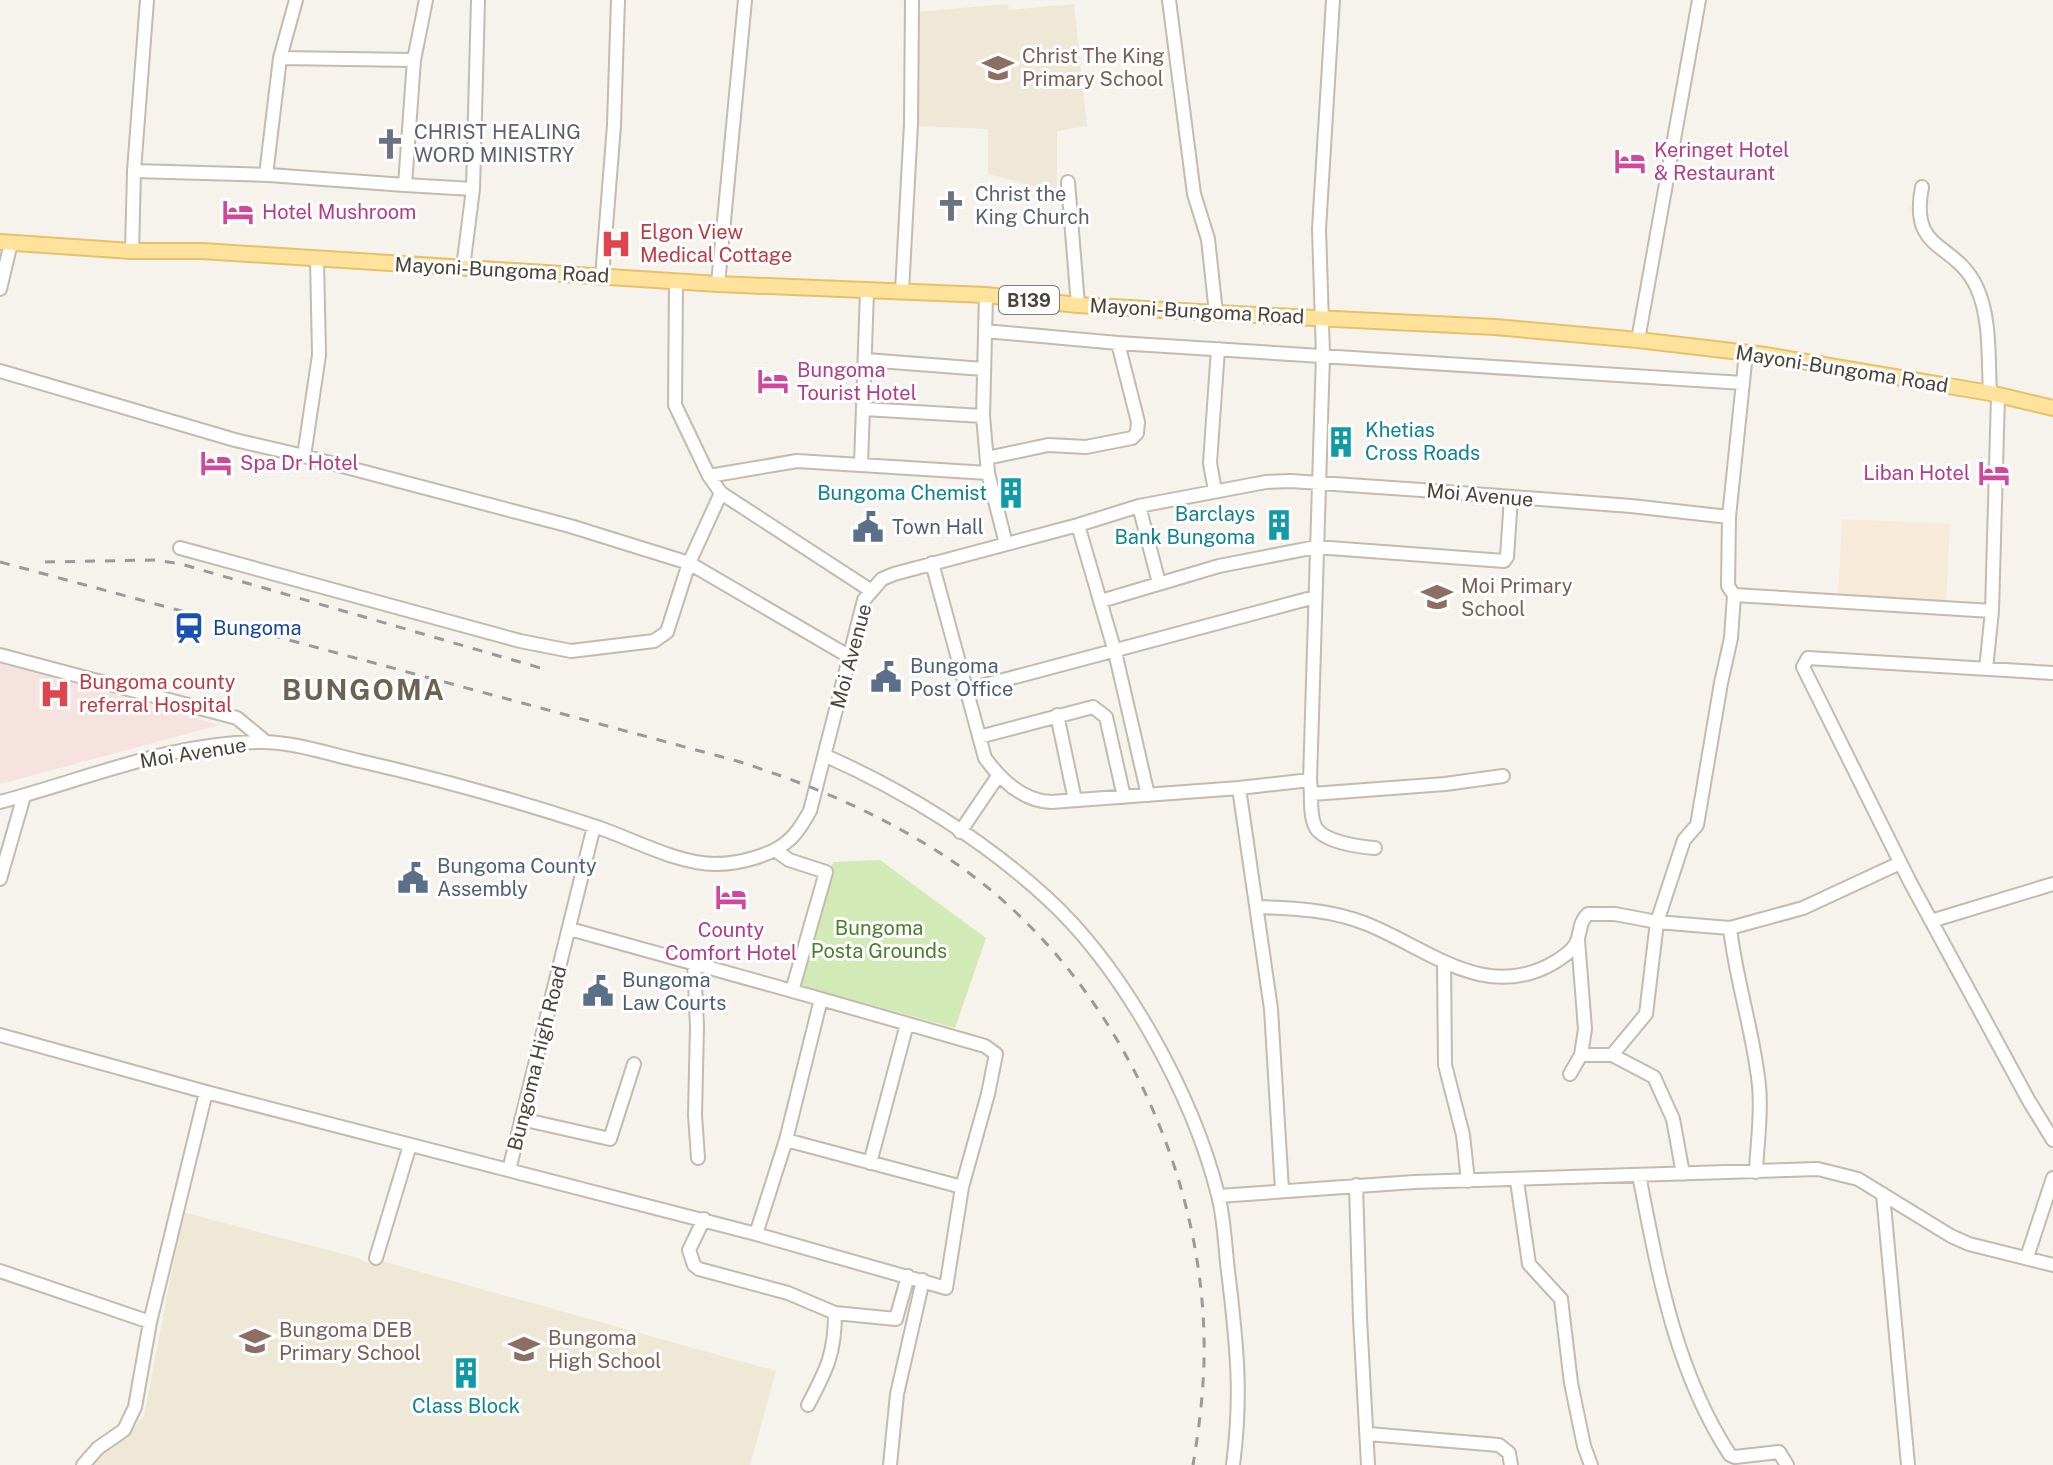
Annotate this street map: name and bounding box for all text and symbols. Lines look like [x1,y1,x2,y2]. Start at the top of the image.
place label: Christ The King Primary School [1022,44,1165,91]
school or university icon: Christ The King Primary School [981,51,1015,85]
place label: CHRIST HEALING WORD MINISTRY [414,120,581,167]
church icon: CHRIST HEALING WORD MINISTRY [373,127,407,161]
place label: Keringet Hotel & Restaurant [1654,138,1789,185]
hotel icon: Keringet Hotel & Restaurant [1613,144,1647,178]
place label: Christ the King Church [975,182,1090,229]
church icon: Christ the King Church [934,189,968,223]
hotel icon: Hotel Mushroom [221,195,255,229]
place label: Hotel Mushroom [262,200,416,224]
place label: Elgon View Medical Cottage [640,220,792,267]
hospital icon: Elgon View Medical Cottage [599,227,633,261]
street label: Mayoni-Bungoma Road [394,252,610,288]
road number: B139 [999,286,1059,314]
street label: Mayoni-Bungoma Road [1089,293,1305,329]
street label: Mayoni-Bungoma Road [1734,340,1950,398]
place label: Bungoma Tourist Hotel [797,358,917,405]
hotel icon: Bungoma Tourist Hotel [756,364,790,398]
place label: Khetias Cross Roads [1365,418,1480,465]
building icon: Khetias Cross Roads [1324,425,1358,459]
hotel icon: Spa Dr Hotel [199,446,233,480]
place label: Spa Dr Hotel [240,451,359,475]
hotel icon: Liban Hotel [1977,456,2011,490]
place label: Liban Hotel [1863,461,1970,485]
building icon: Bungoma Chemist [994,476,1028,510]
street label: Moi Avenue [1425,478,1535,512]
place label: Bungoma Chemist [817,481,987,505]
place label: Barclays Bank Bungoma [1114,502,1255,549]
building icon: Barclays Bank Bungoma [1262,508,1296,542]
public building icon: Town Hall [851,510,885,544]
place label: Town Hall [892,515,984,539]
place label: Moi Primary School [1461,574,1573,621]
school or university icon: Moi Primary School [1420,580,1454,614]
street label: Moi Avenue [826,601,876,711]
station icon: Bungoma [172,611,206,645]
place label: Bungoma [213,616,301,640]
place label: Bungoma Post Office [910,654,1013,701]
public building icon: Bungoma Post Office [869,660,903,694]
place label: Bungoma county referral Hospital [79,670,236,717]
district label: BUNGOMA [282,673,446,706]
hospital icon: Bungoma county referral Hospital [38,677,72,711]
street label: Moi Avenue [138,733,248,773]
place label: Bungoma County Assembly [437,854,597,901]
public building icon: Bungoma County Assembly [396,861,430,895]
hotel icon: County Comfort Hotel [714,880,748,914]
park label: Bungoma Posta Grounds [811,916,947,963]
place label: County Comfort Hotel [665,918,797,965]
street label: Bungoma High Road [502,963,572,1153]
place label: Bungoma Law Courts [622,968,727,1015]
public building icon: Bungoma Law Courts [581,974,615,1008]
place label: Bungoma DEB Primary School [279,1318,421,1365]
school or university icon: Bungoma DEB Primary School [238,1324,272,1358]
place label: Bungoma High School [548,1326,661,1373]
school or university icon: Bungoma High School [507,1332,541,1366]
building icon: Class Block [449,1356,483,1390]
place label: Class Block [412,1394,520,1418]

